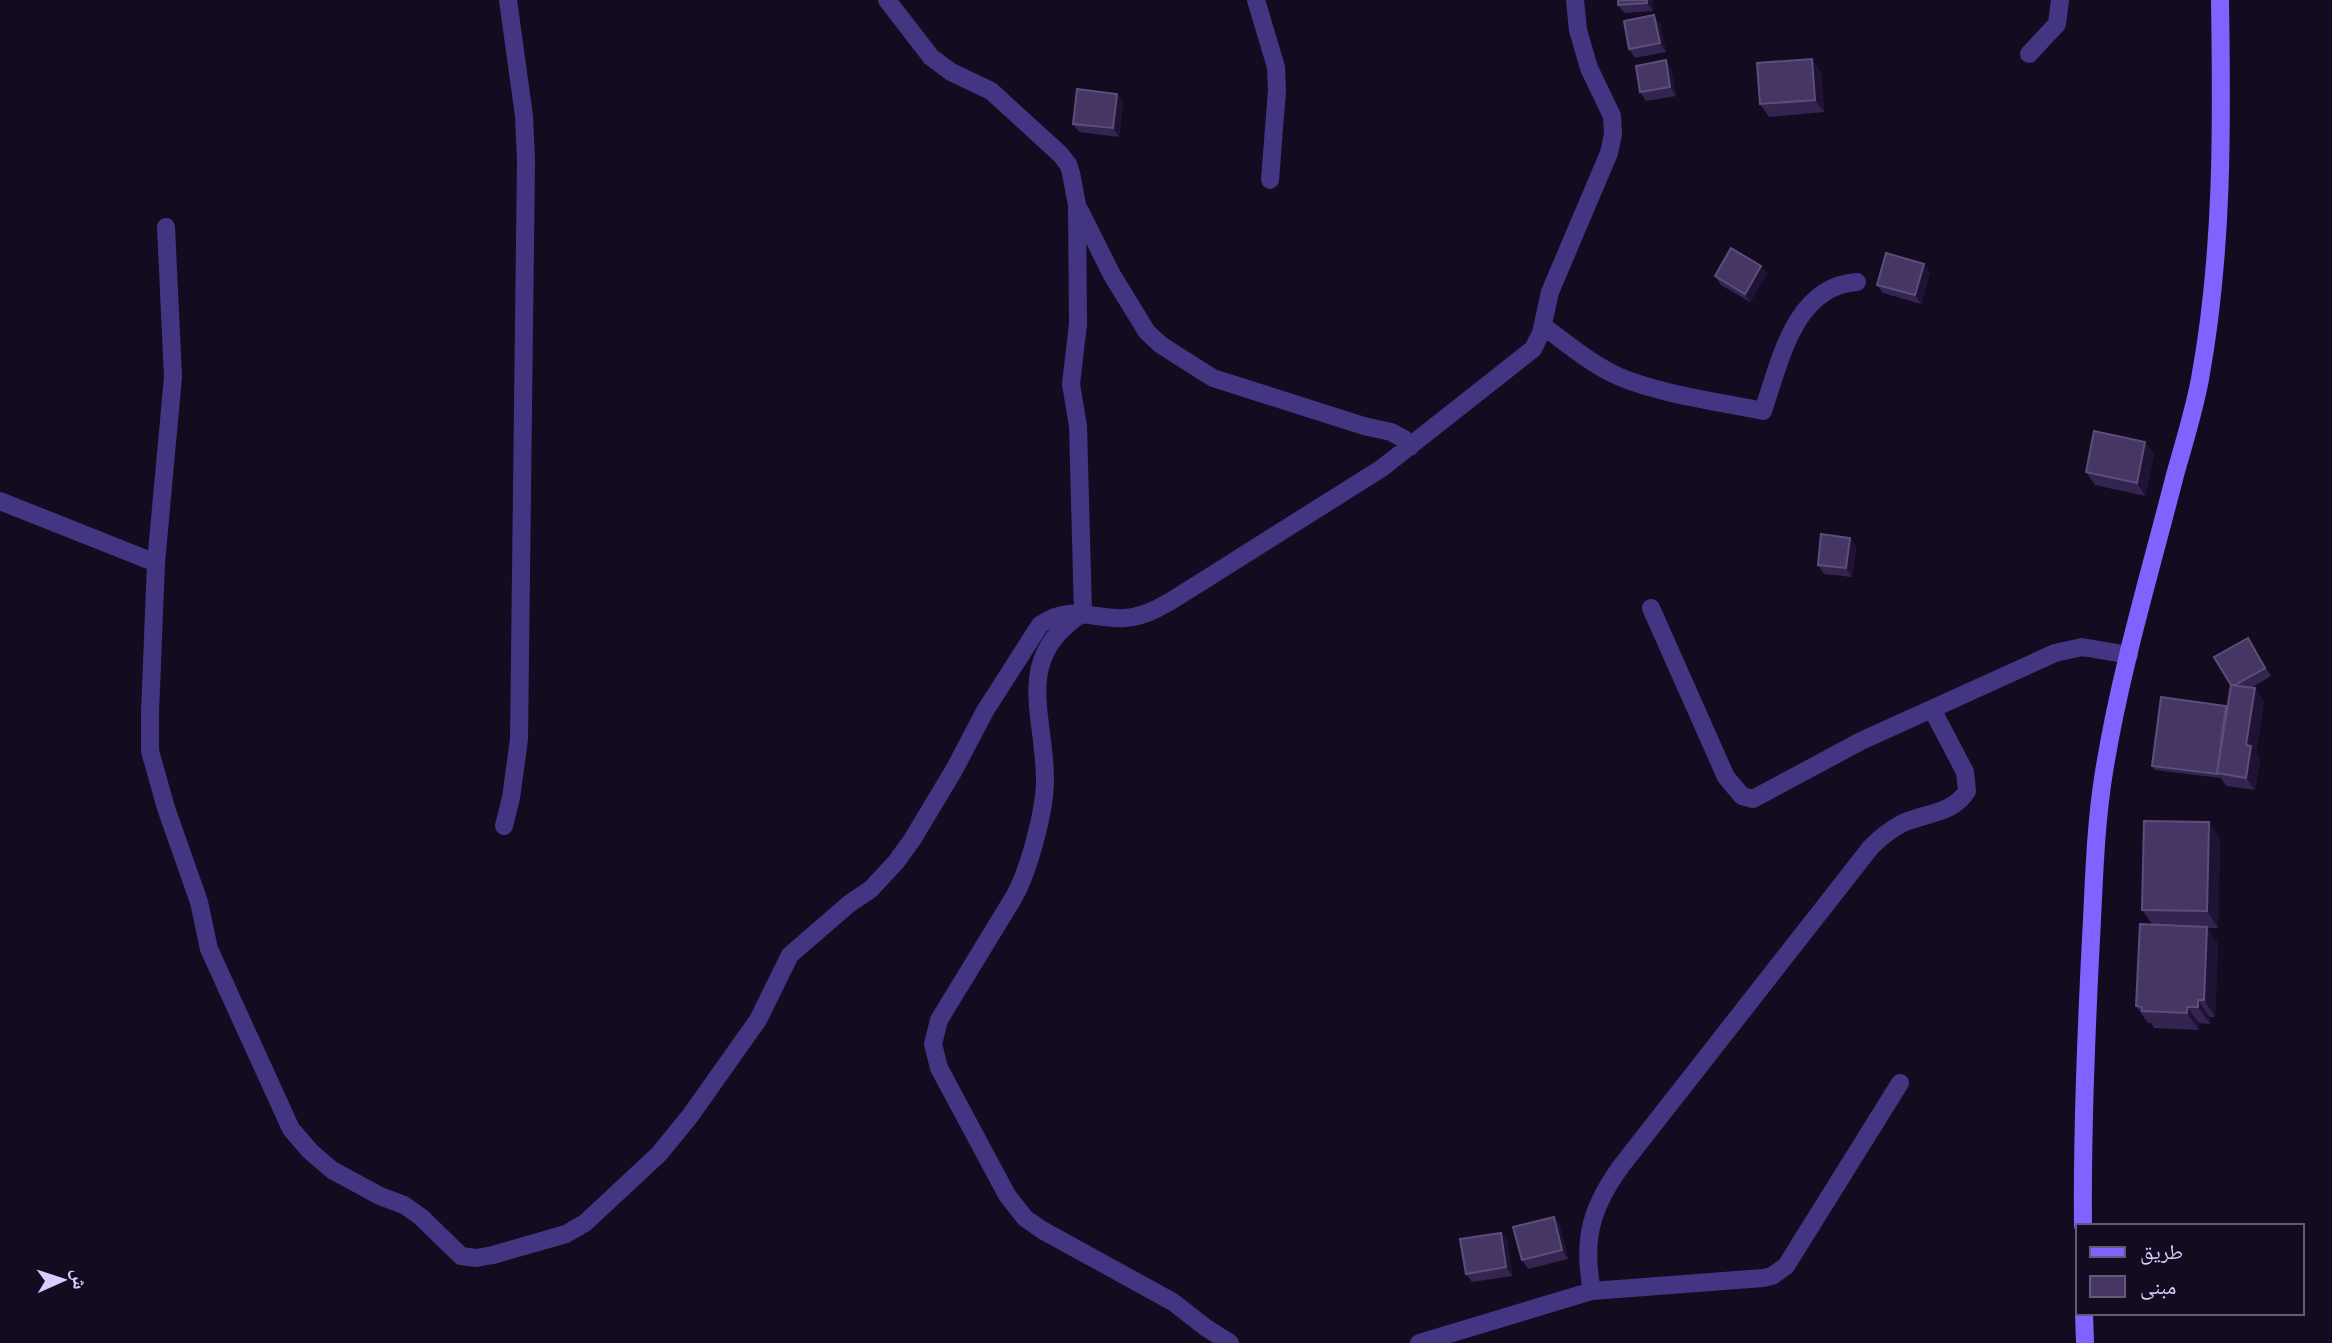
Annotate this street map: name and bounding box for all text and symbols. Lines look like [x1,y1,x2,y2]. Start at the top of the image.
legend [2076,1224,2304,1315]
text: طريق [2140,1237,2183,1265]
north arrow [28,1245,98,1315]
text: ش [66,1268,93,1290]
text: مبنى [2140,1272,2176,1300]

